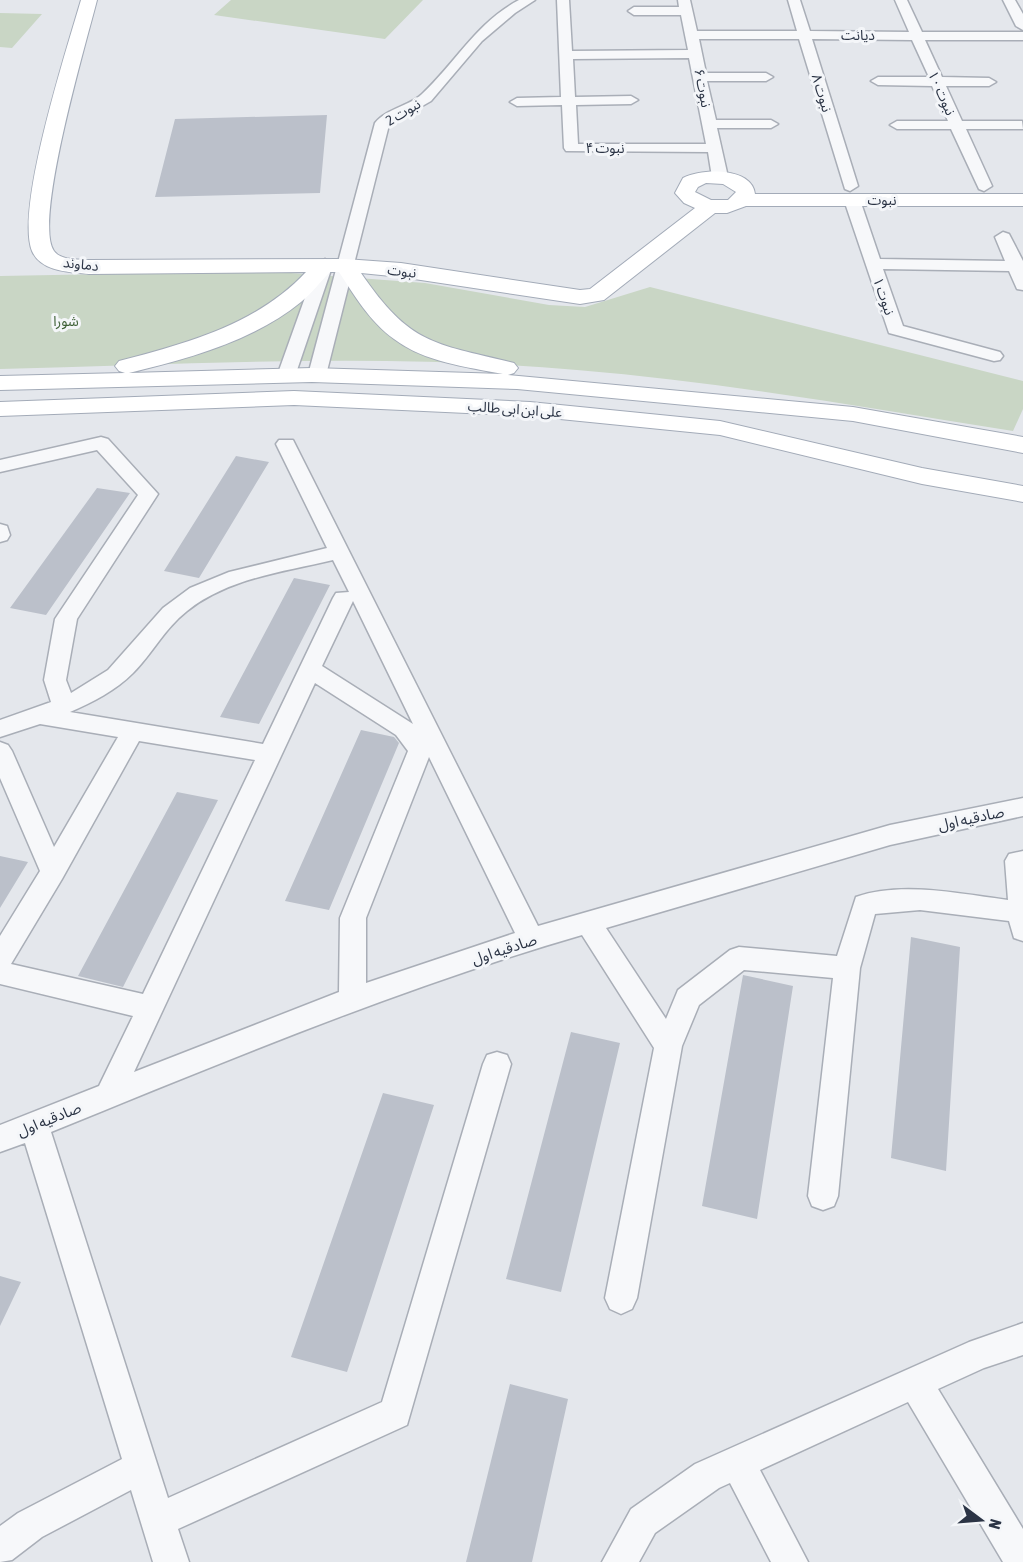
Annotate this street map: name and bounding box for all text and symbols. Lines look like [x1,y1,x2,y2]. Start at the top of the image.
street label: دیانت [841,27,875,43]
street label: نبوت ۶ [690,67,715,109]
street label: نبوت ۱۰ [924,68,959,118]
street label: نبوت ۸ [808,72,835,115]
street label: نبوت 2 [383,95,424,129]
street label: نبوت ۴ [585,140,625,157]
street label: نبوت [867,192,897,209]
street label: دماوند [62,254,100,275]
street label: نبوت [386,261,418,282]
street label: نبوت ۱ [869,275,898,318]
park label: شورا [53,313,79,330]
street label: علی ابن ابی طالب [467,398,563,421]
street label: صادقیه اول [936,803,1006,834]
street label: صادقیه اول [469,930,539,968]
street label: صادقیه اول [15,1098,84,1140]
north arrow [951,1490,1011,1550]
text: N [985,1517,1005,1531]

